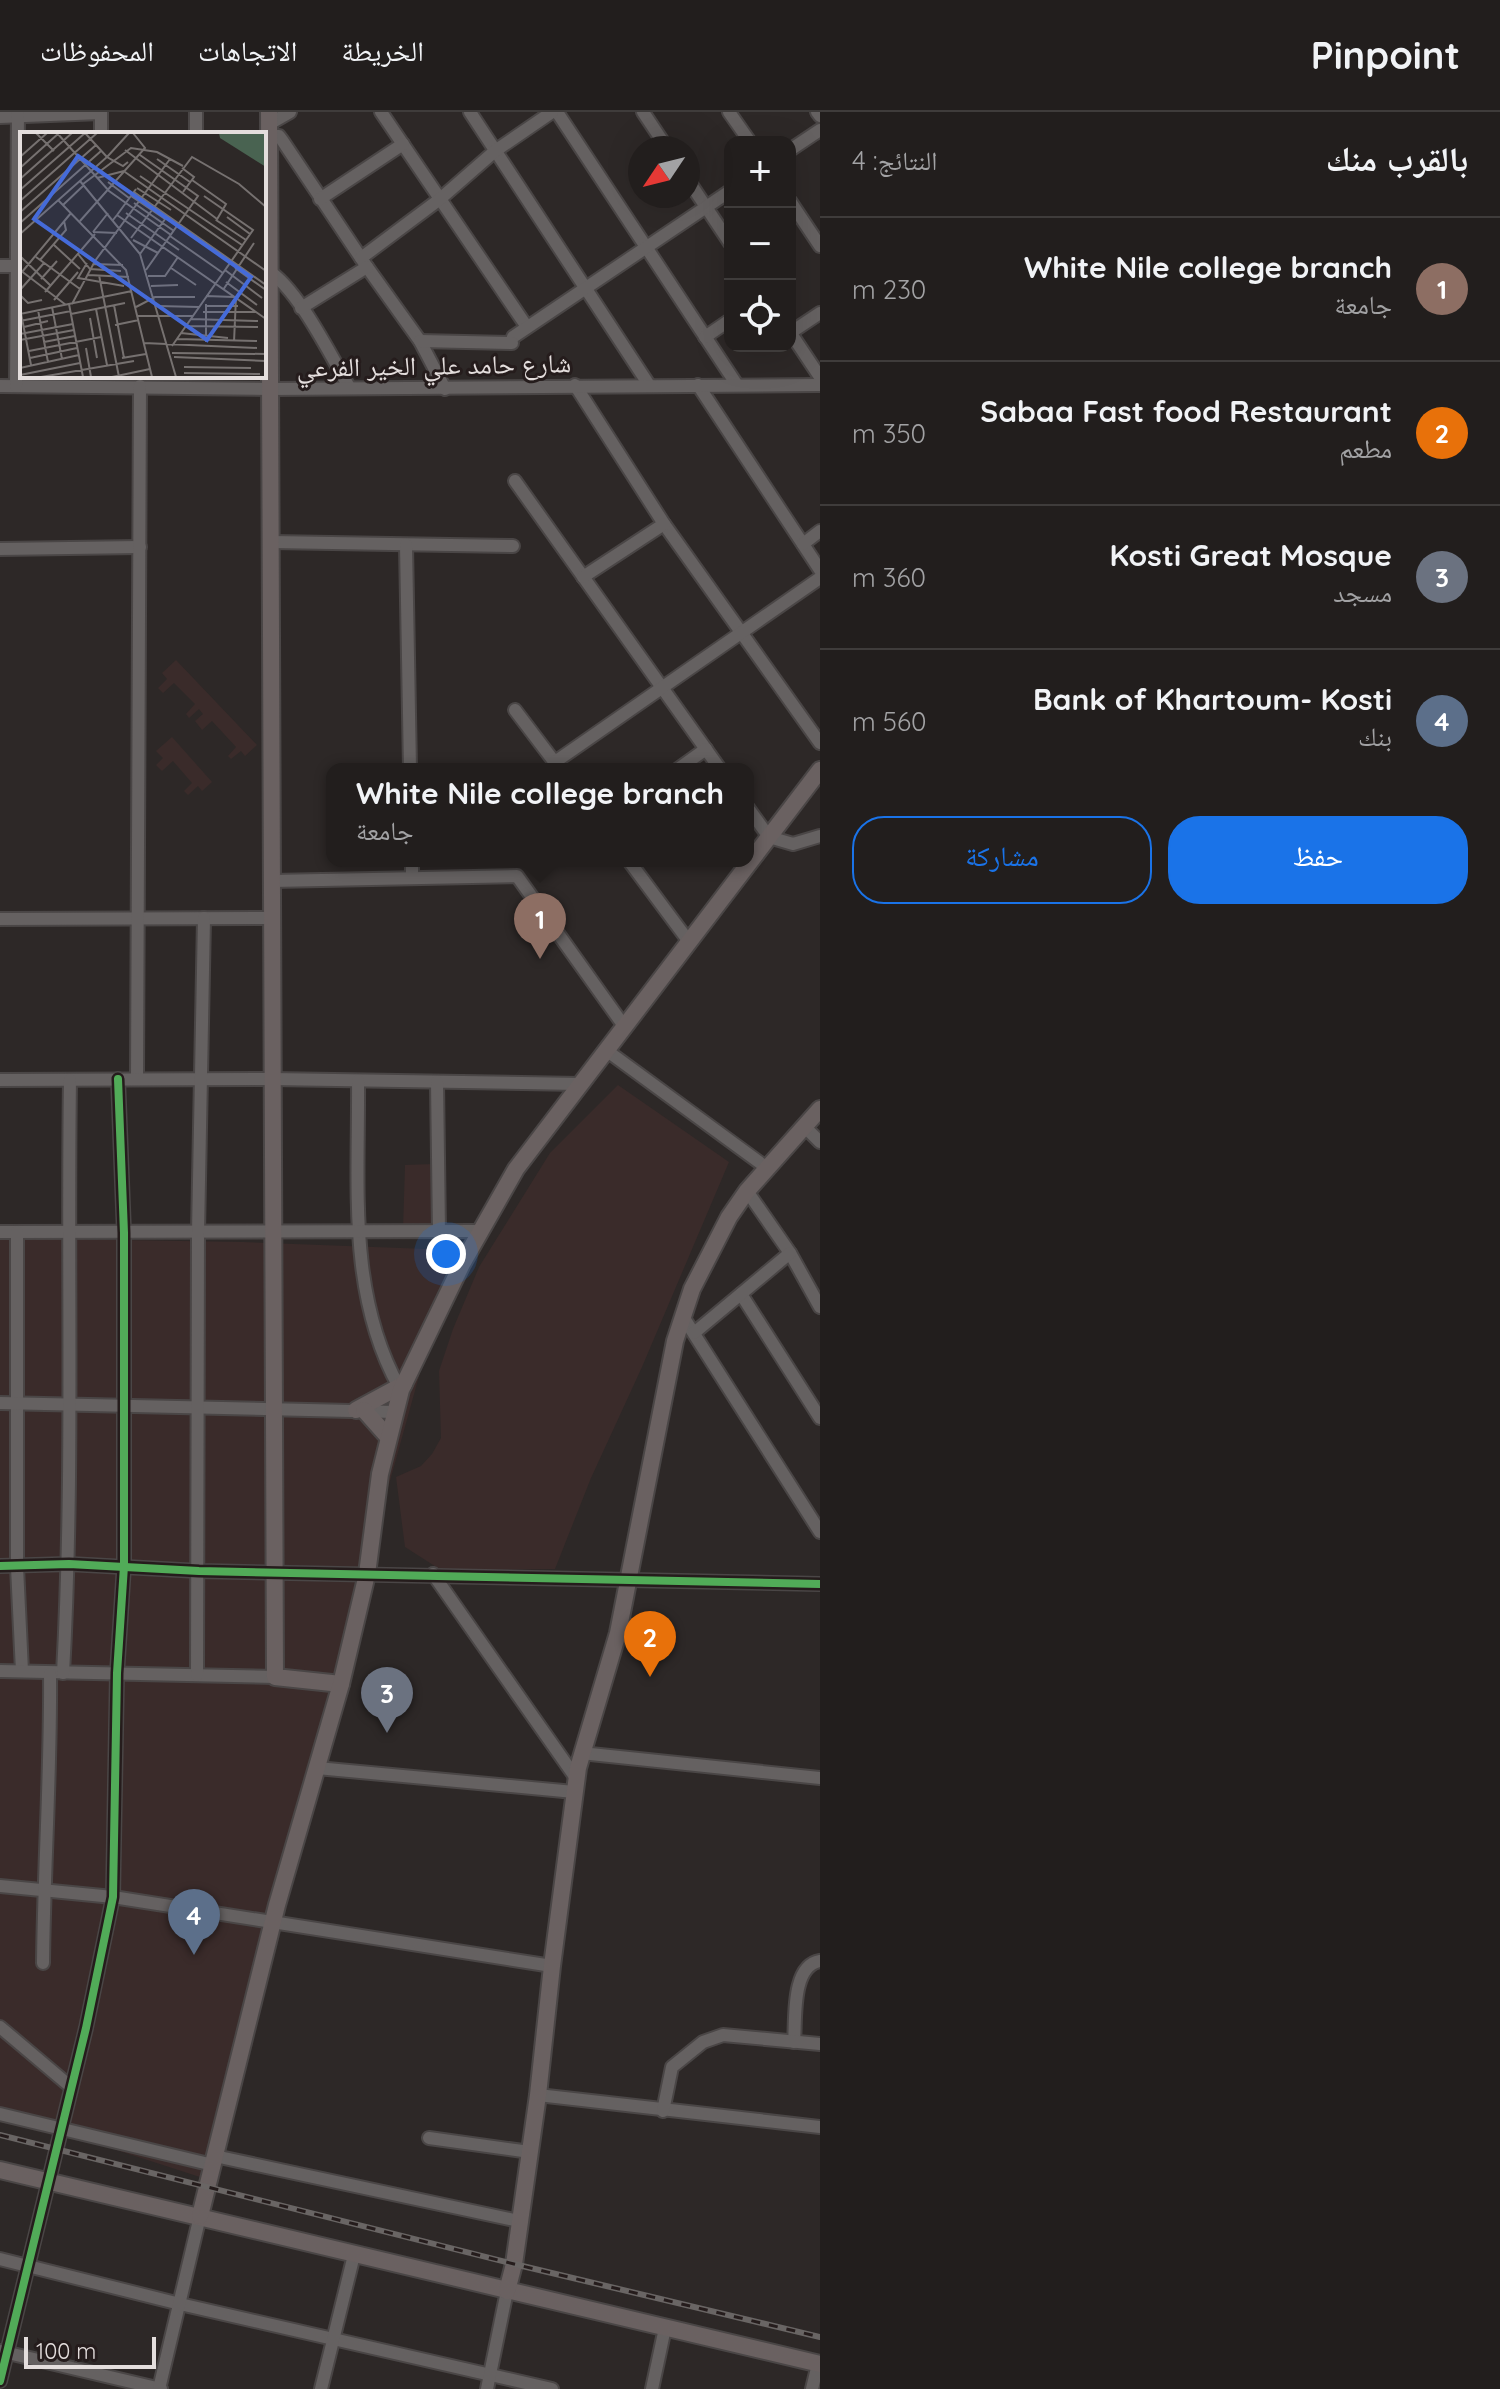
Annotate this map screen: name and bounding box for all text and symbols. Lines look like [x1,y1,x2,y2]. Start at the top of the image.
text: Pinpoint [1311,31,1460,79]
text: المحفوظات [40,33,154,68]
text: الاتجاهات [198,33,297,68]
text: الخريطة [341,33,424,68]
inset map [20,132,266,378]
north arrow [628,136,700,208]
map controls [724,136,796,352]
button: + [724,136,796,208]
text: بالقرب منك [1326,137,1468,180]
text: النتائج: 4 [852,144,937,177]
button: − [724,208,796,280]
text: White Nile college branch [1024,248,1392,286]
text: 230 m [852,273,926,306]
text: 1 [1437,273,1447,306]
button: locate [724,280,796,352]
text: جامعة [1335,288,1392,321]
street label: شارع حامد علي الخير الفرعي [296,346,572,388]
text: Sabaa Fast food Restaurant [980,392,1392,430]
text: 350 m [852,417,926,450]
text: 2 [1435,417,1449,450]
text: مطعم [1339,432,1392,465]
text: Kosti Great Mosque [1110,536,1392,574]
text: 360 m [852,561,926,594]
text: 3 [1435,561,1449,594]
text: مسجد [1333,576,1392,609]
text: Bank of Khartoum- Kosti [1033,680,1392,718]
text: 560 m [852,705,926,738]
text: 4 [1434,705,1450,738]
text: بنك [1358,720,1392,753]
popup [326,763,754,867]
text: White Nile college branch [356,774,724,812]
text: جامعة [356,814,413,847]
button: مشاركة [852,816,1152,904]
button: حفظ [1168,816,1468,904]
pin: 1 [514,893,566,959]
your location [426,1234,466,1274]
pin: 2 [624,1611,676,1677]
pin: 3 [361,1667,413,1733]
pin: 4 [168,1889,220,1955]
scale bar [24,2333,156,2369]
text: 100 m [36,2337,96,2365]

